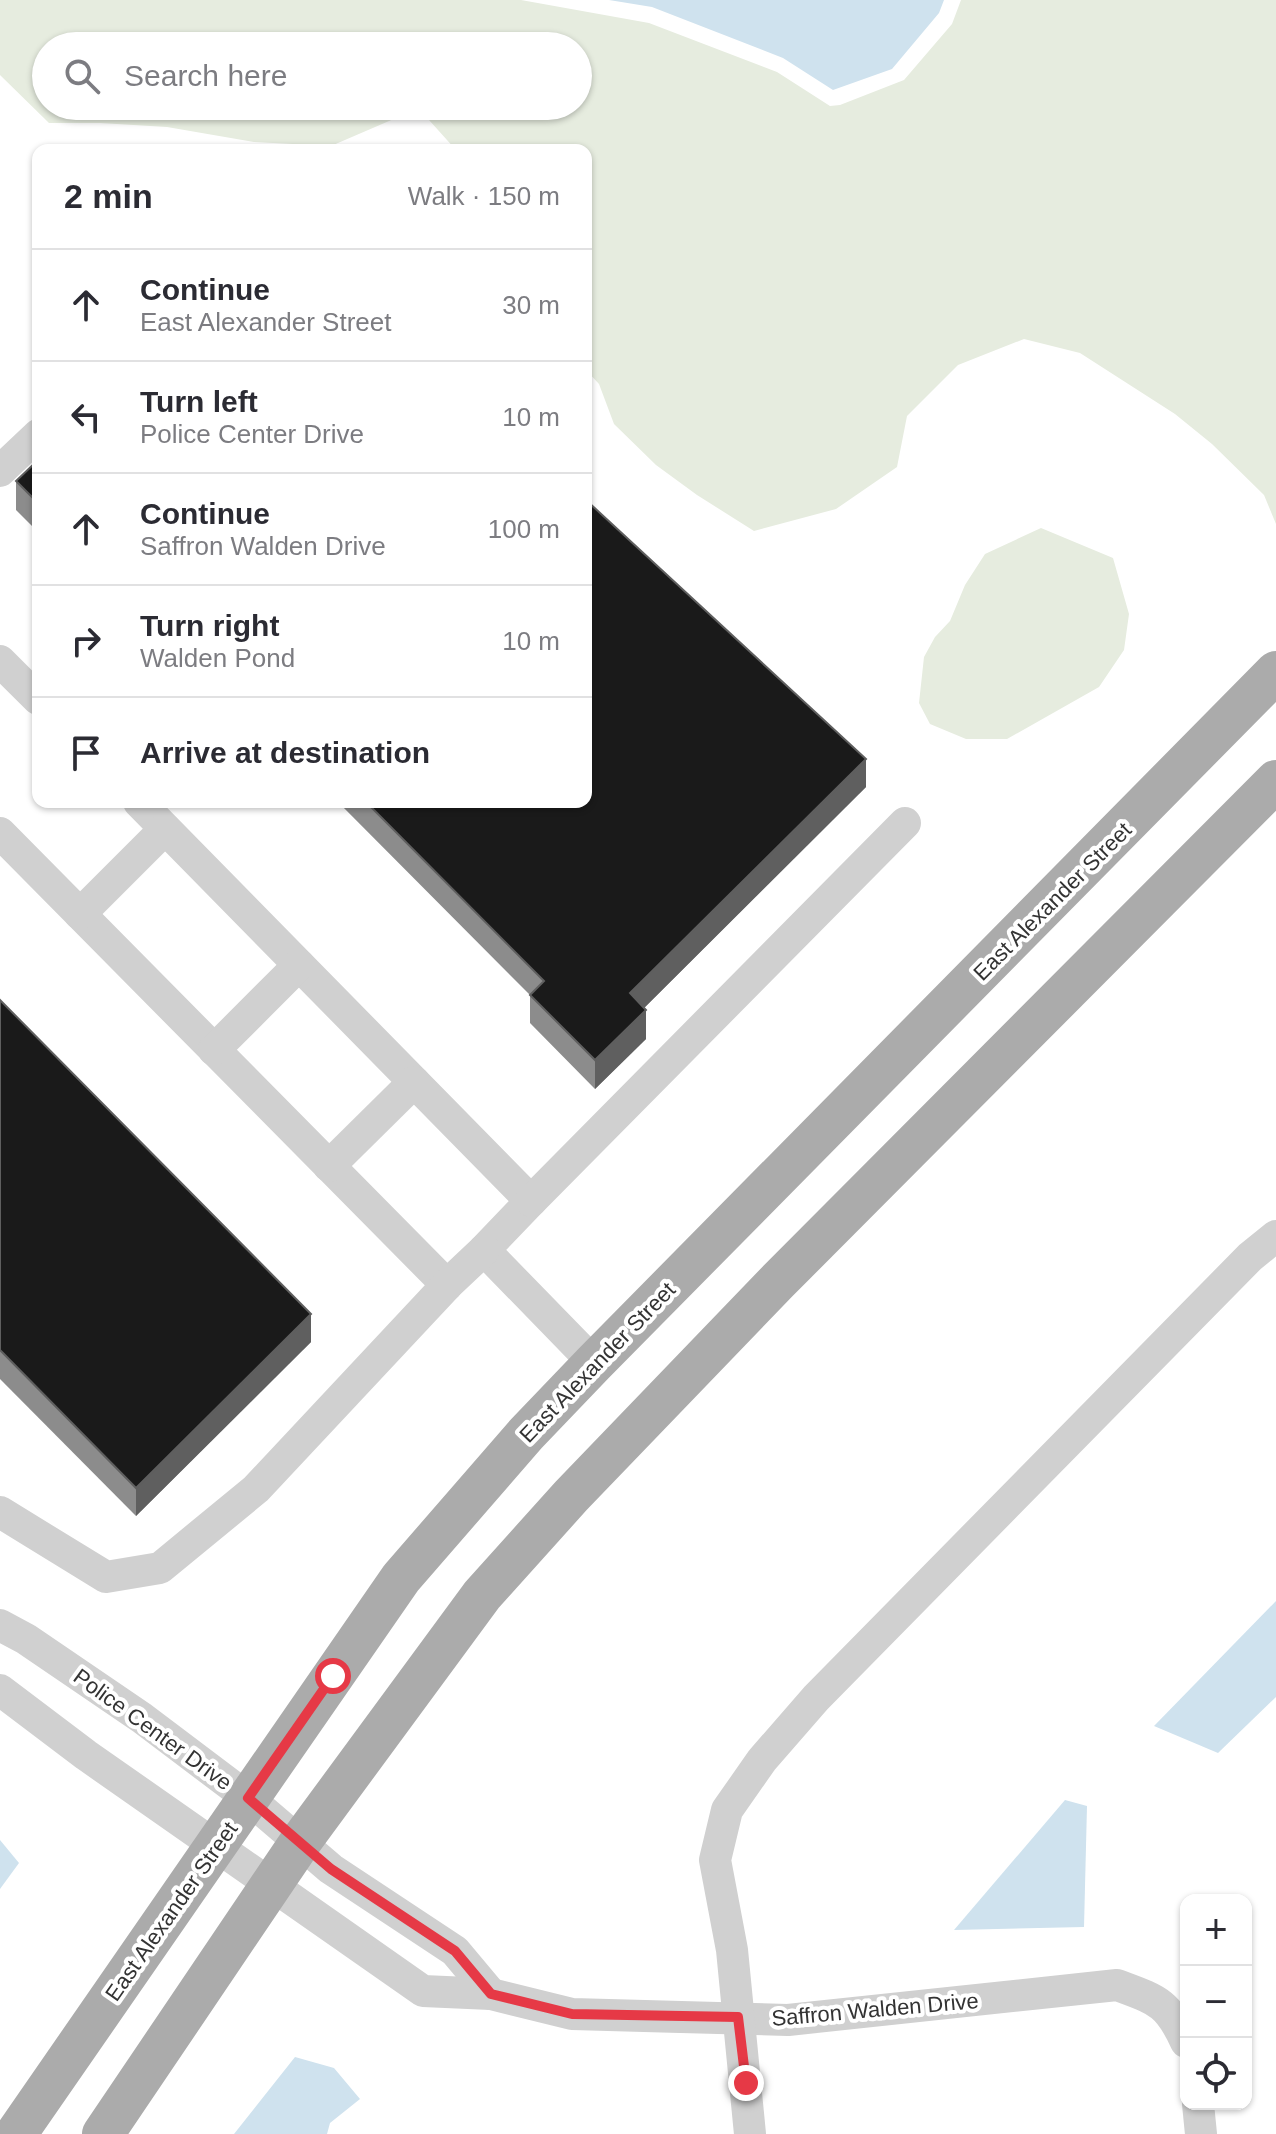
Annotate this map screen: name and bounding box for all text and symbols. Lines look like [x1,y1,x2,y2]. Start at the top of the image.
search box [32,32,592,120]
icon: search [60,54,104,98]
text: Search here [124,59,287,92]
text: 2 min [64,177,153,215]
text: Walk · 150 m [408,181,560,211]
text: Continue [140,273,270,306]
icon: ahead [64,283,108,327]
text: 30 m [502,290,560,320]
text: East Alexander Street [140,307,391,337]
text: Turn left [140,385,258,418]
icon: left [64,395,108,439]
text: 10 m [502,402,560,432]
text: Police Center Drive [140,419,364,449]
text: Continue [140,497,270,530]
icon: ahead [64,507,108,551]
text: 100 m [488,514,560,544]
text: Saffron Walden Drive [140,531,386,561]
text: Turn right [140,609,279,642]
icon: right [64,619,108,663]
text: 10 m [502,626,560,656]
text: Walden Pond [140,643,295,673]
icon: arrive [64,731,108,775]
text: Arrive at destination [140,736,430,769]
street label: East Alexander Street [968,817,1136,985]
street label: East Alexander Street [514,1277,680,1448]
route start [315,1658,351,1694]
street label: Police Center Drive [69,1664,237,1795]
street label: East Alexander Street [100,1817,243,2006]
map controls [1180,1894,1252,2110]
button: + [1180,1894,1252,1966]
button: − [1180,1966,1252,2038]
street label: Saffron Walden Drive [770,1988,980,2031]
button: locate [1180,2038,1252,2110]
route end [728,2065,764,2101]

